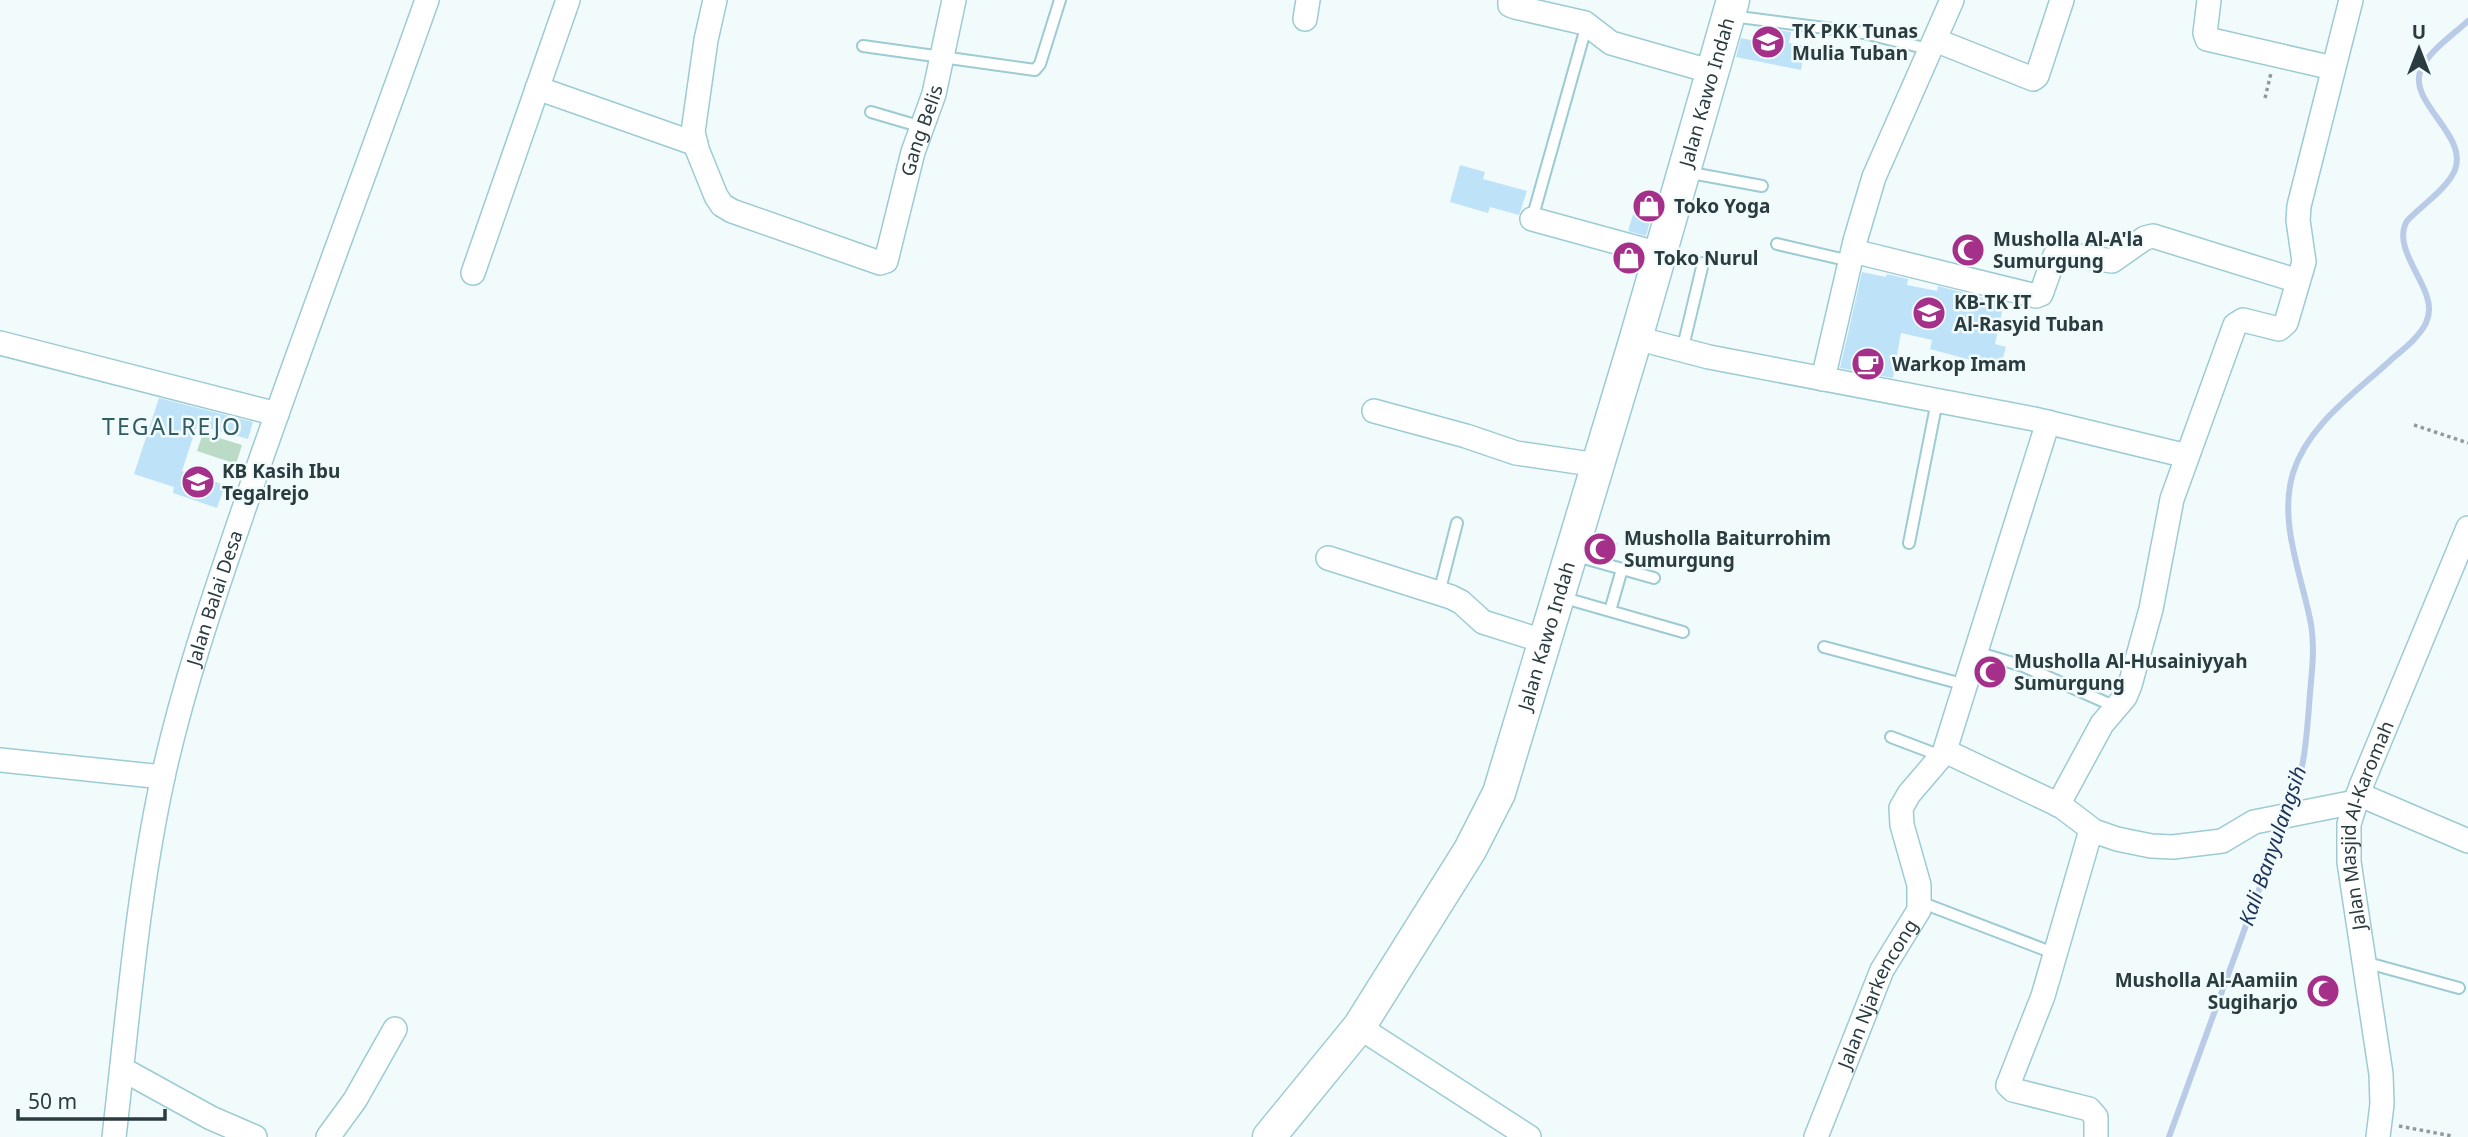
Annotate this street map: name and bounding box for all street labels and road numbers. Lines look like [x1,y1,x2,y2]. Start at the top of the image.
street label: Jalan Kawo Indah [1672,14,1740,172]
street label: Gang Belis [894,83,949,179]
street label: Jalan Balai Desa [180,527,249,671]
street label: Jalan Kawo Indah [1511,558,1581,715]
street label: Jalan Masjid Al-Karomah [2336,717,2400,934]
street label: Jalan Njarkencong [1831,914,1923,1074]

